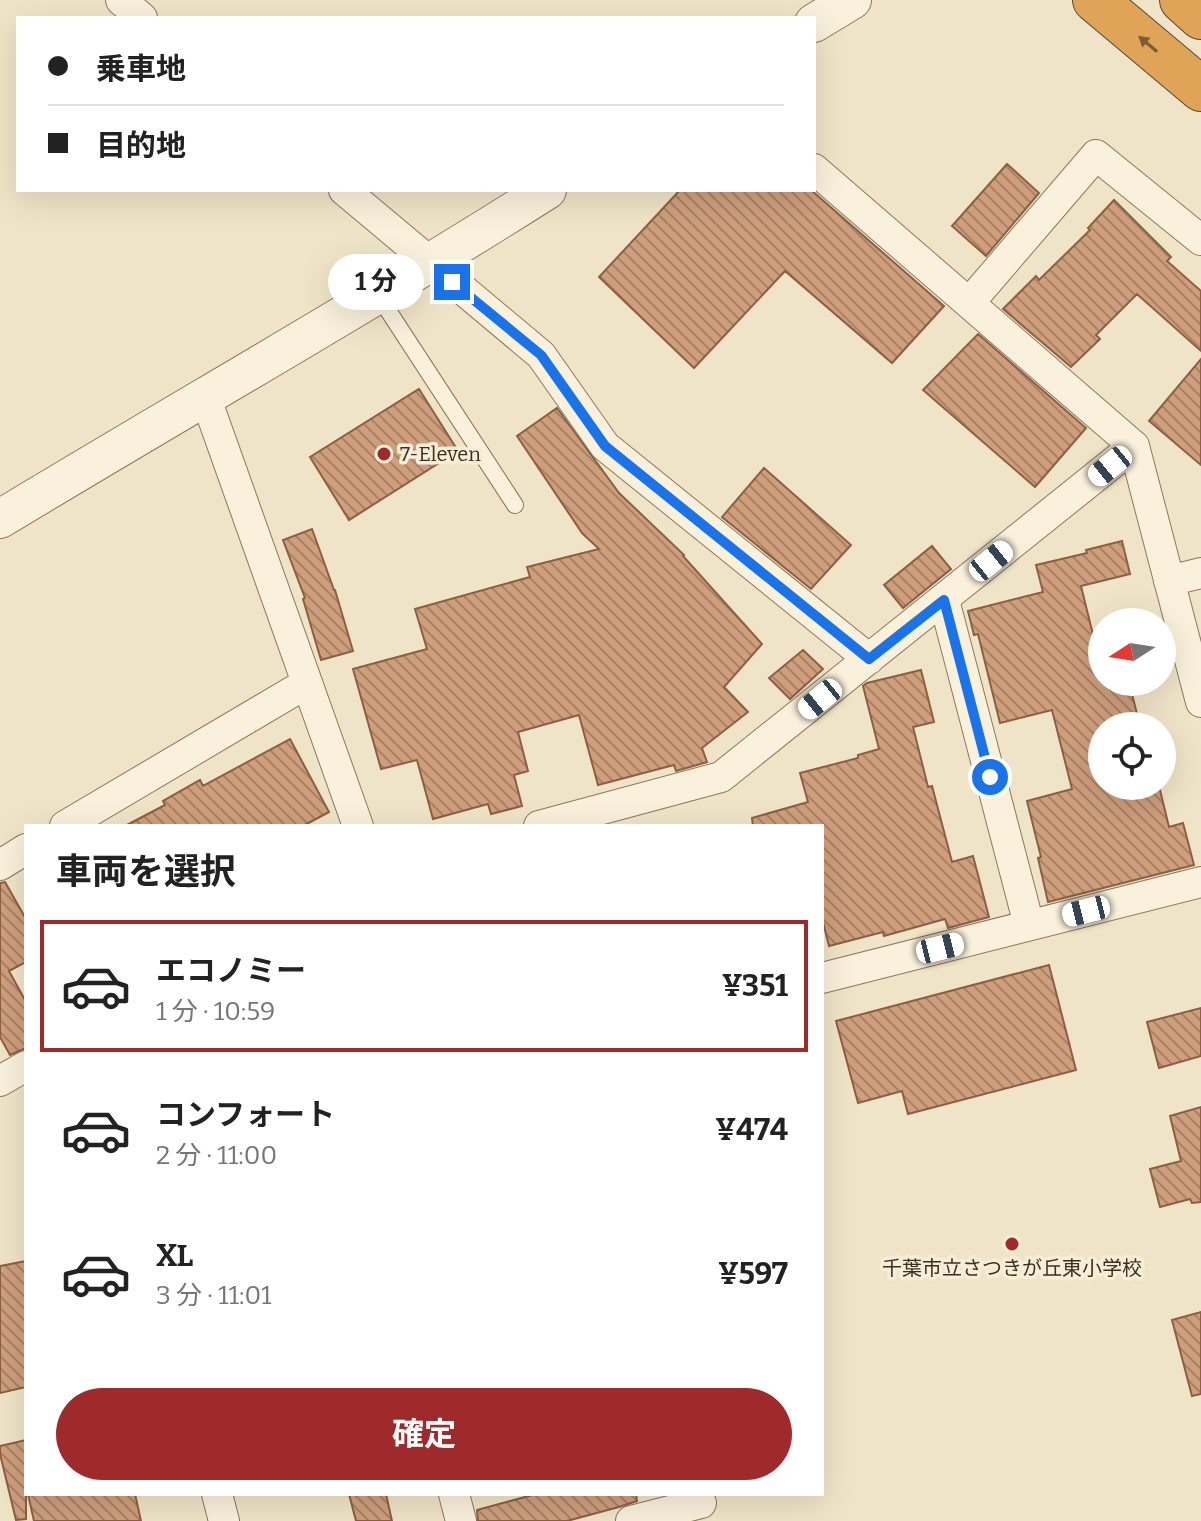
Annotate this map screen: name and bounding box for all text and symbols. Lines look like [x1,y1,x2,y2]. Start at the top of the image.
one-way arrow [1138,36,1158,53]
text: 乗車地 [96,51,186,87]
text: 目的地 [96,128,186,164]
callout: 1 分 [328,254,424,310]
route end [434,264,470,300]
text: 1 分 [355,266,397,297]
place label: 7-Eleven [400,442,481,466]
car [1084,442,1136,490]
marker: 7-Eleven [375,445,393,463]
car [965,537,1017,585]
north arrow [1088,608,1176,696]
map controls [1088,608,1176,800]
car [794,675,846,723]
button: locate [1088,712,1176,800]
route start [972,759,1008,795]
text: 車両を選択 [56,850,236,894]
car [1060,894,1112,928]
car [914,931,966,965]
icon: car [60,950,132,1022]
text: エコノミー [156,953,306,989]
text: ¥351 [722,968,788,1004]
text: 1 分 · 10:59 [156,996,275,1027]
icon: car [60,1094,132,1166]
text: コンフォート [156,1097,335,1133]
text: ¥474 [715,1112,788,1148]
text: 2 分 · 11:00 [156,1140,277,1171]
marker: 千葉市立さつきが丘東小学校 [1003,1235,1021,1253]
icon: car [60,1238,132,1310]
text: XL [156,1238,193,1274]
text: ¥597 [718,1256,788,1292]
place label: 千葉市立さつきが丘東小学校 [882,1256,1142,1280]
text: 3 分 · 11:01 [156,1280,272,1311]
button: 確定 [56,1388,792,1480]

